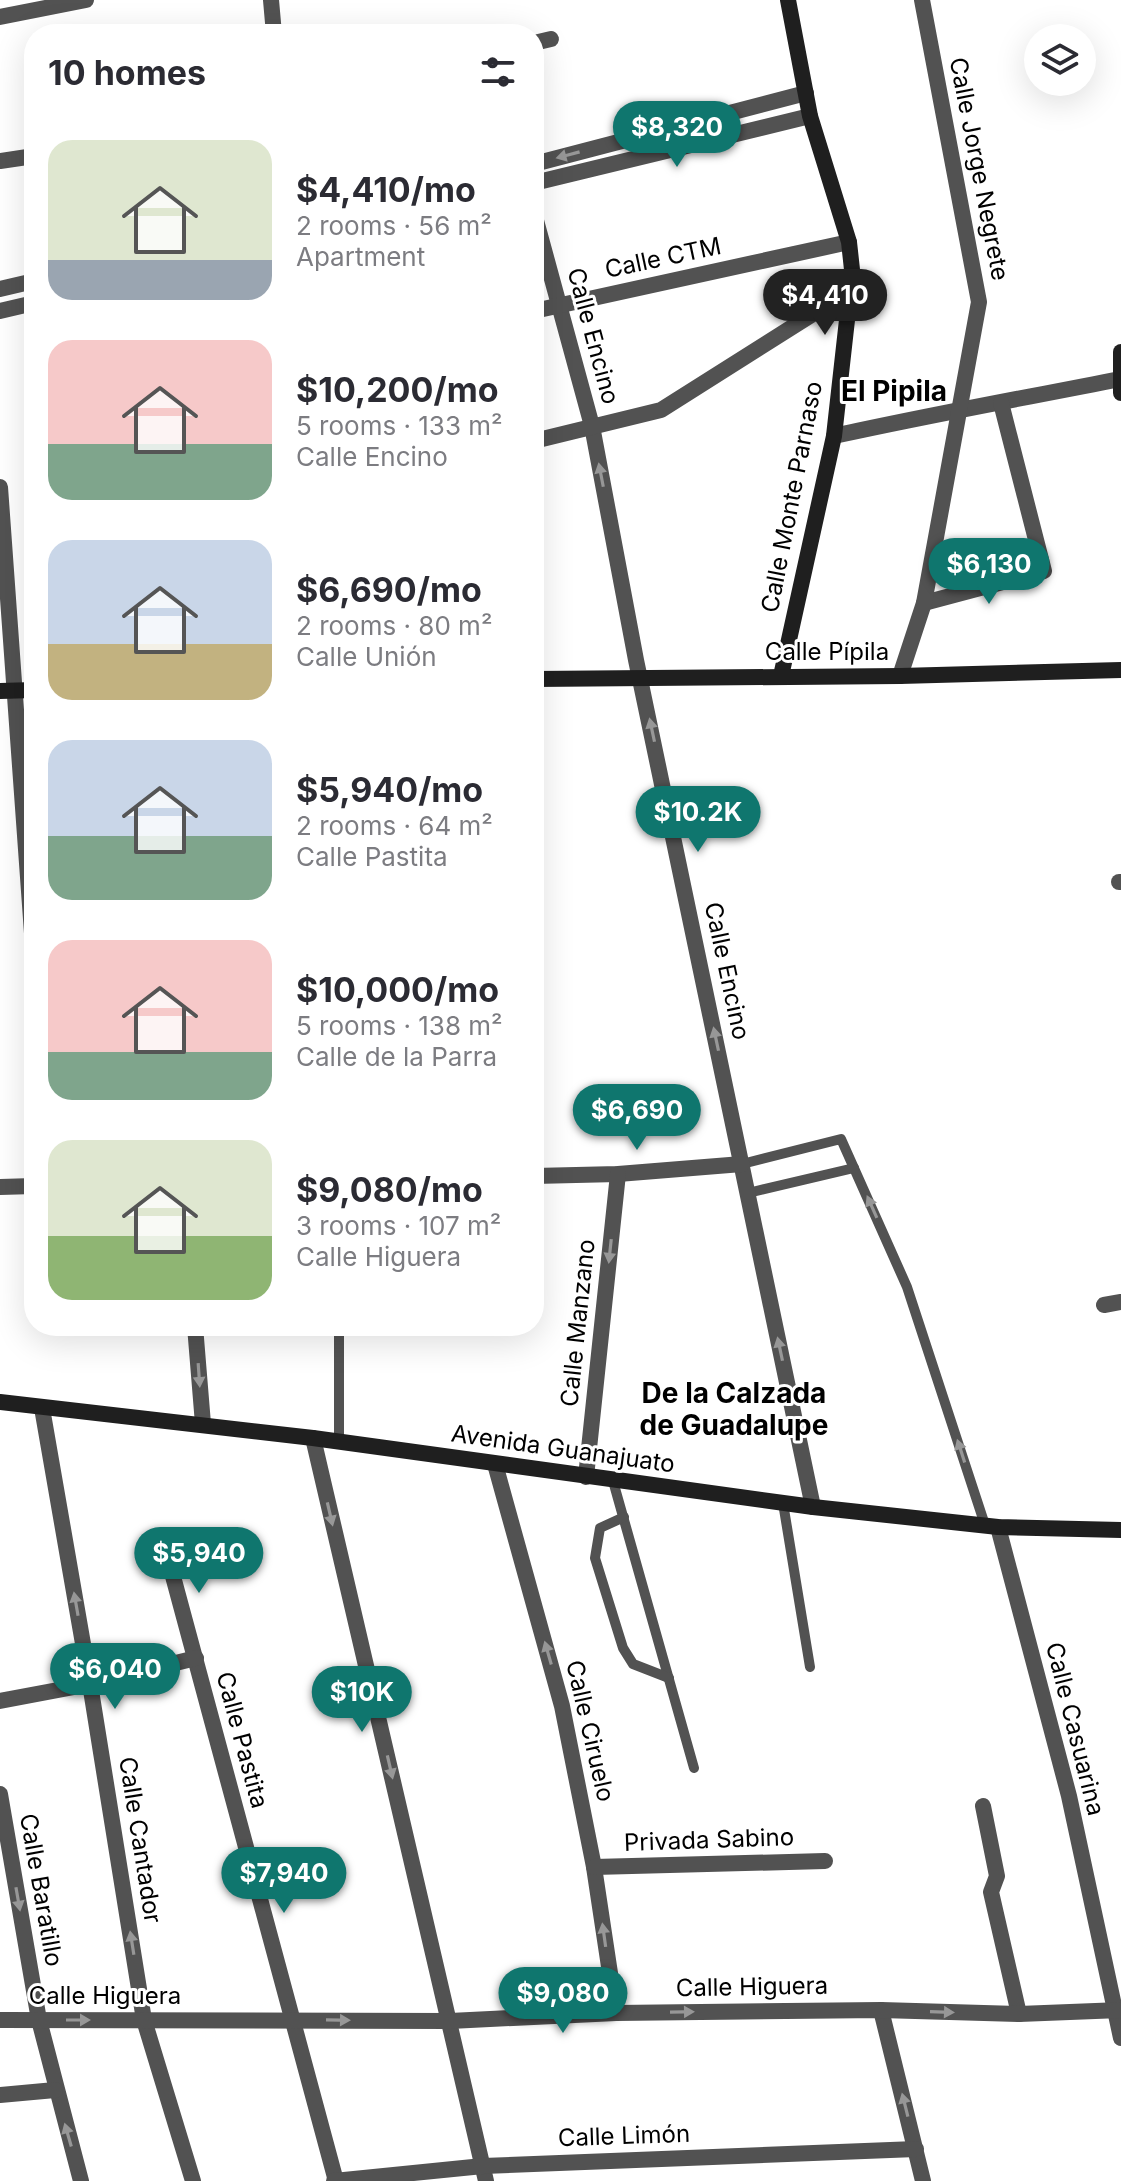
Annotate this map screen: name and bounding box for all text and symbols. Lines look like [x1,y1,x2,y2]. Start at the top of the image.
map controls [1024,24,1096,96]
button: layers [1024,24,1096,96]
icon: filters [476,50,520,94]
text: 10 homes [48,52,206,93]
street label: Calle Jorge Negrete [944,55,1015,283]
pin: $8,320 [612,101,742,169]
text: $8,320 [631,111,723,142]
one-way arrow [555,149,580,161]
text: $4,410/mo [296,169,476,210]
icon: home [112,172,208,268]
text: 2 rooms · 56 m² [296,210,492,241]
street label: Calle CTM [602,231,724,284]
text: Apartment [296,241,425,272]
street label: Calle Encino [561,264,626,407]
pin: $4,410 [760,269,890,337]
text: $4,410 [781,279,869,310]
text: $10,200/mo [296,369,499,410]
icon: home [112,372,208,468]
district label: El Pipila [841,374,947,408]
street label: Calle Monte Parnaso [755,379,828,615]
text: 5 rooms · 133 m² [296,410,503,441]
text: Calle Encino [296,441,448,472]
one-way arrow [594,462,607,487]
pin: $6,130 [924,538,1054,606]
text: $6,130 [947,548,1032,579]
text: $6,690/mo [296,569,482,610]
icon: home [112,572,208,668]
text: 2 rooms · 80 m² [296,610,492,641]
street label: Calle Pípila [765,637,889,666]
text: Calle Unión [296,641,437,672]
one-way arrow [645,717,658,742]
text: $5,940/mo [296,769,483,810]
icon: home [112,772,208,868]
pin: $10.2K [633,786,763,854]
text: $10.2K [654,796,742,827]
text: 2 rooms · 64 m² [296,810,493,841]
text: Calle Pastita [296,841,448,872]
street label: Calle Encino [699,899,756,1042]
text: $10,000/mo [296,969,499,1010]
icon: home [112,972,208,1068]
text: 5 rooms · 138 m² [296,1010,503,1041]
one-way arrow [709,1027,722,1052]
text: Calle de la Parra [296,1041,497,1072]
pin: $6,690 [572,1084,702,1152]
text: $6,690 [591,1094,683,1125]
text: $9,080/mo [296,1169,483,1210]
icon: home [112,1172,208,1268]
one-way arrow [865,1196,878,1219]
text: 3 rooms · 107 m² [296,1210,501,1241]
street label: Calle Manzano [554,1238,601,1408]
one-way arrow [603,1239,616,1264]
text: Calle Higuera [296,1241,461,1272]
one-way arrow [773,1336,786,1361]
one-way arrow [193,1363,206,1388]
district label: De la Calzada de Guadalupe [640,1376,828,1442]
street label: Avenida Guanajuato [449,1418,677,1479]
one-way arrow [954,1439,967,1463]
one-way arrow [325,1502,337,1527]
pin: $5,940 [134,1527,264,1595]
text: $5,940 [152,1537,246,1568]
one-way arrow [70,1591,82,1616]
street label: Calle Casuarina [1040,1639,1111,1819]
one-way arrow [541,1641,553,1666]
pin: $6,040 [50,1643,180,1711]
text: $6,040 [68,1653,162,1684]
street label: Calle Ciruelo [560,1657,621,1804]
pin: $10K [315,1666,409,1734]
street label: Calle Pastita [210,1669,275,1811]
text: $10K [330,1676,394,1707]
street label: Calle Cantador [113,1755,168,1925]
one-way arrow [384,1755,397,1780]
street label: Calle Baratillo [14,1811,69,1969]
street label: Privada Sabino [623,1822,795,1857]
pin: $7,940 [219,1847,349,1915]
text: $7,940 [239,1857,329,1888]
one-way arrow [13,1886,25,1911]
one-way arrow [597,1923,610,1948]
one-way arrow [125,1931,138,1956]
pin: $9,080 [498,1967,628,2035]
street label: Calle Higuera [676,1971,828,2002]
text: $9,080 [516,1977,610,2008]
street label: Calle Higuera [29,1981,181,2010]
one-way arrow [930,2005,955,2018]
one-way arrow [670,2006,695,2018]
one-way arrow [66,2014,91,2026]
one-way arrow [326,2014,351,2026]
one-way arrow [898,2093,911,2118]
street label: Calle Limón [557,2119,691,2152]
one-way arrow [61,2123,74,2147]

